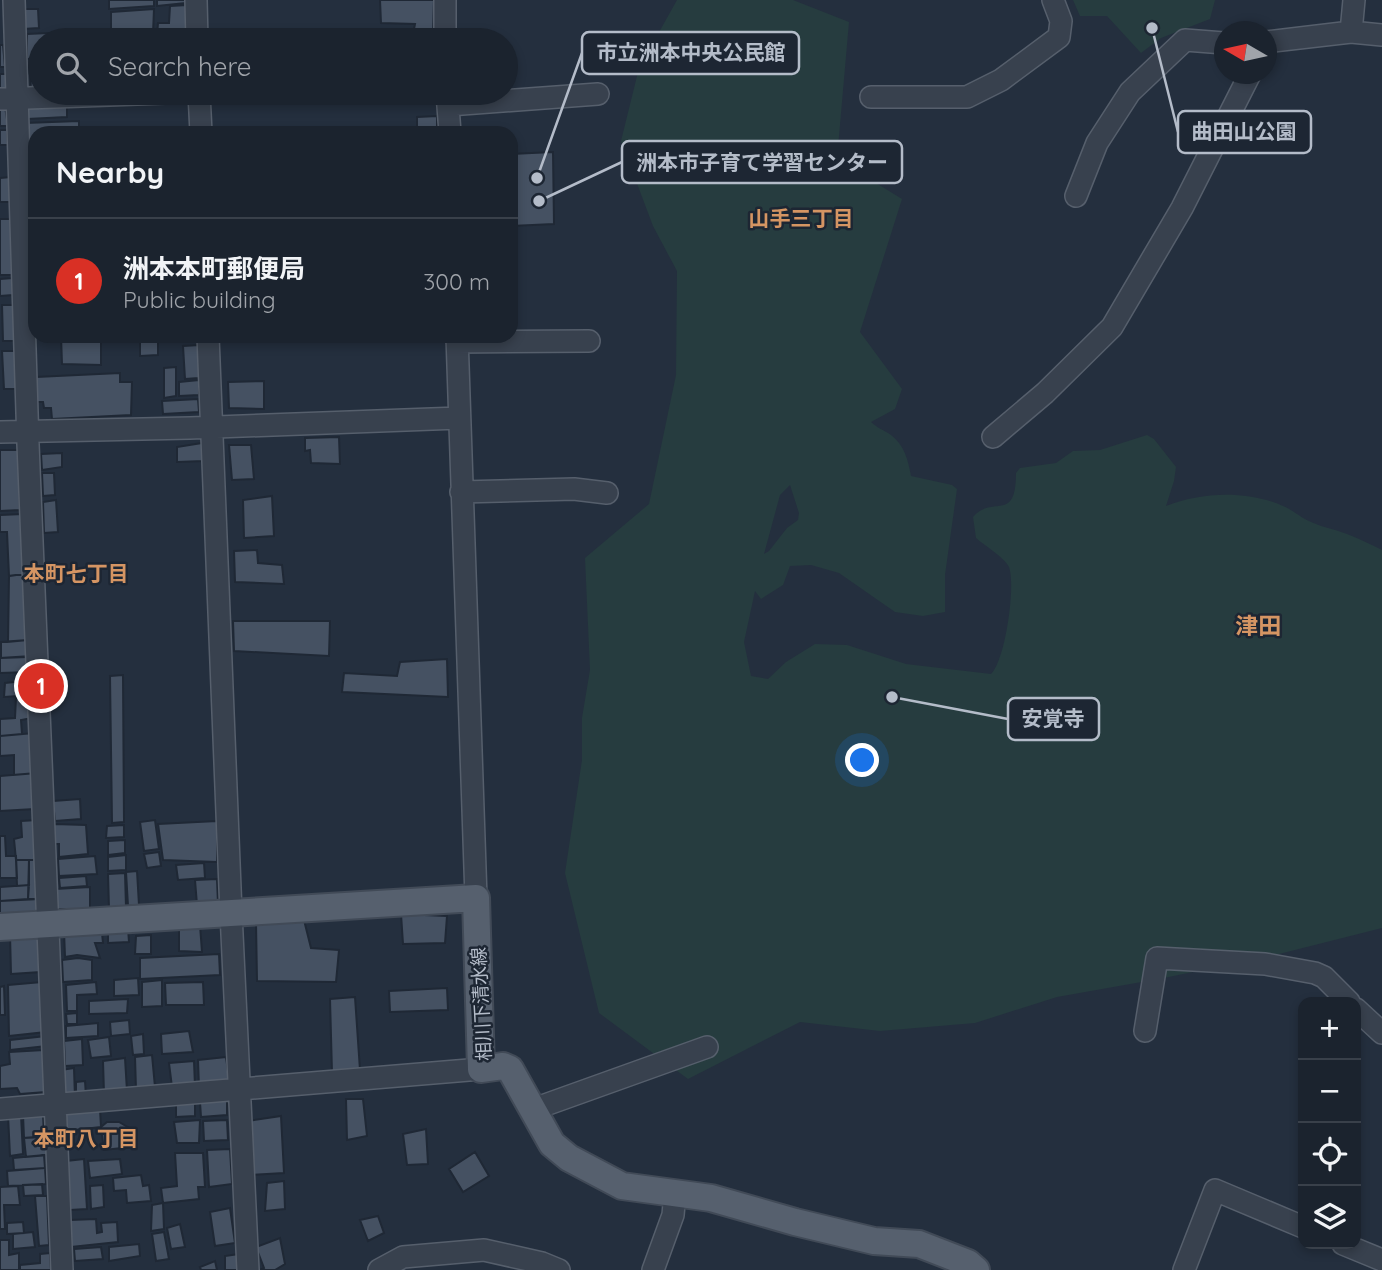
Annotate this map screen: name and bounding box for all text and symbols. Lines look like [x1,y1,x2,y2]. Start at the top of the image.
north arrow [1214,21,1277,84]
search box [28,28,518,105]
callout: 市立洲本中央公民館 [582,32,799,74]
text: 市立洲本中央公民館 [597,39,786,65]
icon: search [52,48,90,86]
text: Search here [108,50,252,83]
callout: 曲田山公園 [1178,111,1311,153]
text: 曲田山公園 [1192,118,1297,144]
callout: 洲本市子育て学習センター [622,141,902,183]
text: 洲本市子育て学習センター [636,149,888,175]
text: Nearby [56,153,164,191]
district label: 山手三丁目 [749,205,854,231]
text: 洲本本町郵便局 [123,252,305,285]
text: 1 [75,267,83,296]
text: 300 m [423,267,490,296]
text: Public building [123,285,276,314]
district label: 本町七丁目 [24,560,129,586]
district label: 津田 [1235,611,1281,640]
pin: 1 [18,660,64,712]
callout: 安覚寺 [1008,698,1099,740]
text: 安覚寺 [1022,705,1085,731]
your location [845,743,879,777]
street label: 相川下清水線 [466,946,496,1062]
map controls [1298,997,1361,1249]
button: + [1298,997,1361,1060]
button: − [1298,1060,1361,1123]
button: locate [1298,1123,1361,1186]
district label: 本町八丁目 [34,1125,139,1151]
button: layers [1298,1186,1361,1249]

